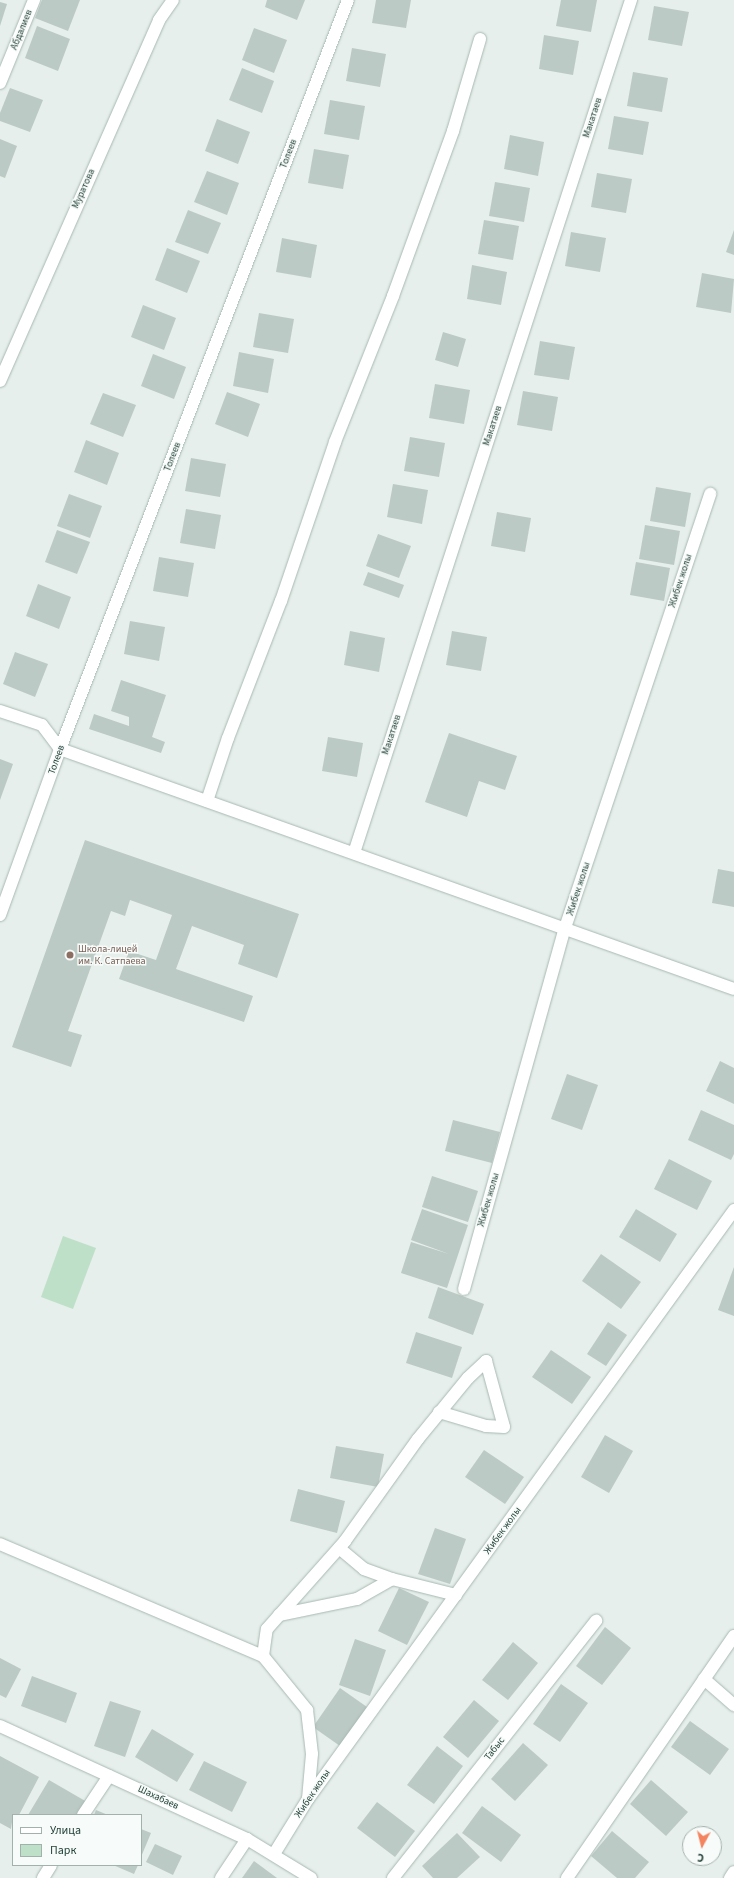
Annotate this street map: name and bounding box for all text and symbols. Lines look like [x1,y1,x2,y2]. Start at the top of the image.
street label: Абдалиев [9,8,35,52]
street label: Макатаев [581,96,605,140]
street label: Толеев [278,138,300,170]
street label: Муратова [70,167,98,211]
street label: Макатаев [481,404,505,448]
street label: Толеев [162,441,184,473]
street label: Жибек жолы [667,553,695,609]
street label: Макатаев [380,713,404,757]
street label: Толеев [46,744,68,776]
street label: Жибек жолы [565,861,593,917]
place label: Школа-лицей им. К. Сатпаева [78,943,146,966]
marker: Школа-лицей им. К. Сатпаева [65,950,75,960]
street label: Жибек жолы [476,1172,502,1228]
street label: Жибек жолы [482,1505,524,1557]
street label: Табыс [482,1735,508,1763]
street label: Жибек жолы [293,1768,333,1820]
street label: Шахабаев [136,1783,180,1813]
legend [12,1814,142,1866]
text: Улица [50,1822,81,1839]
north arrow [682,1826,722,1866]
text: Парк [50,1842,76,1859]
text: С [697,1850,705,1865]

